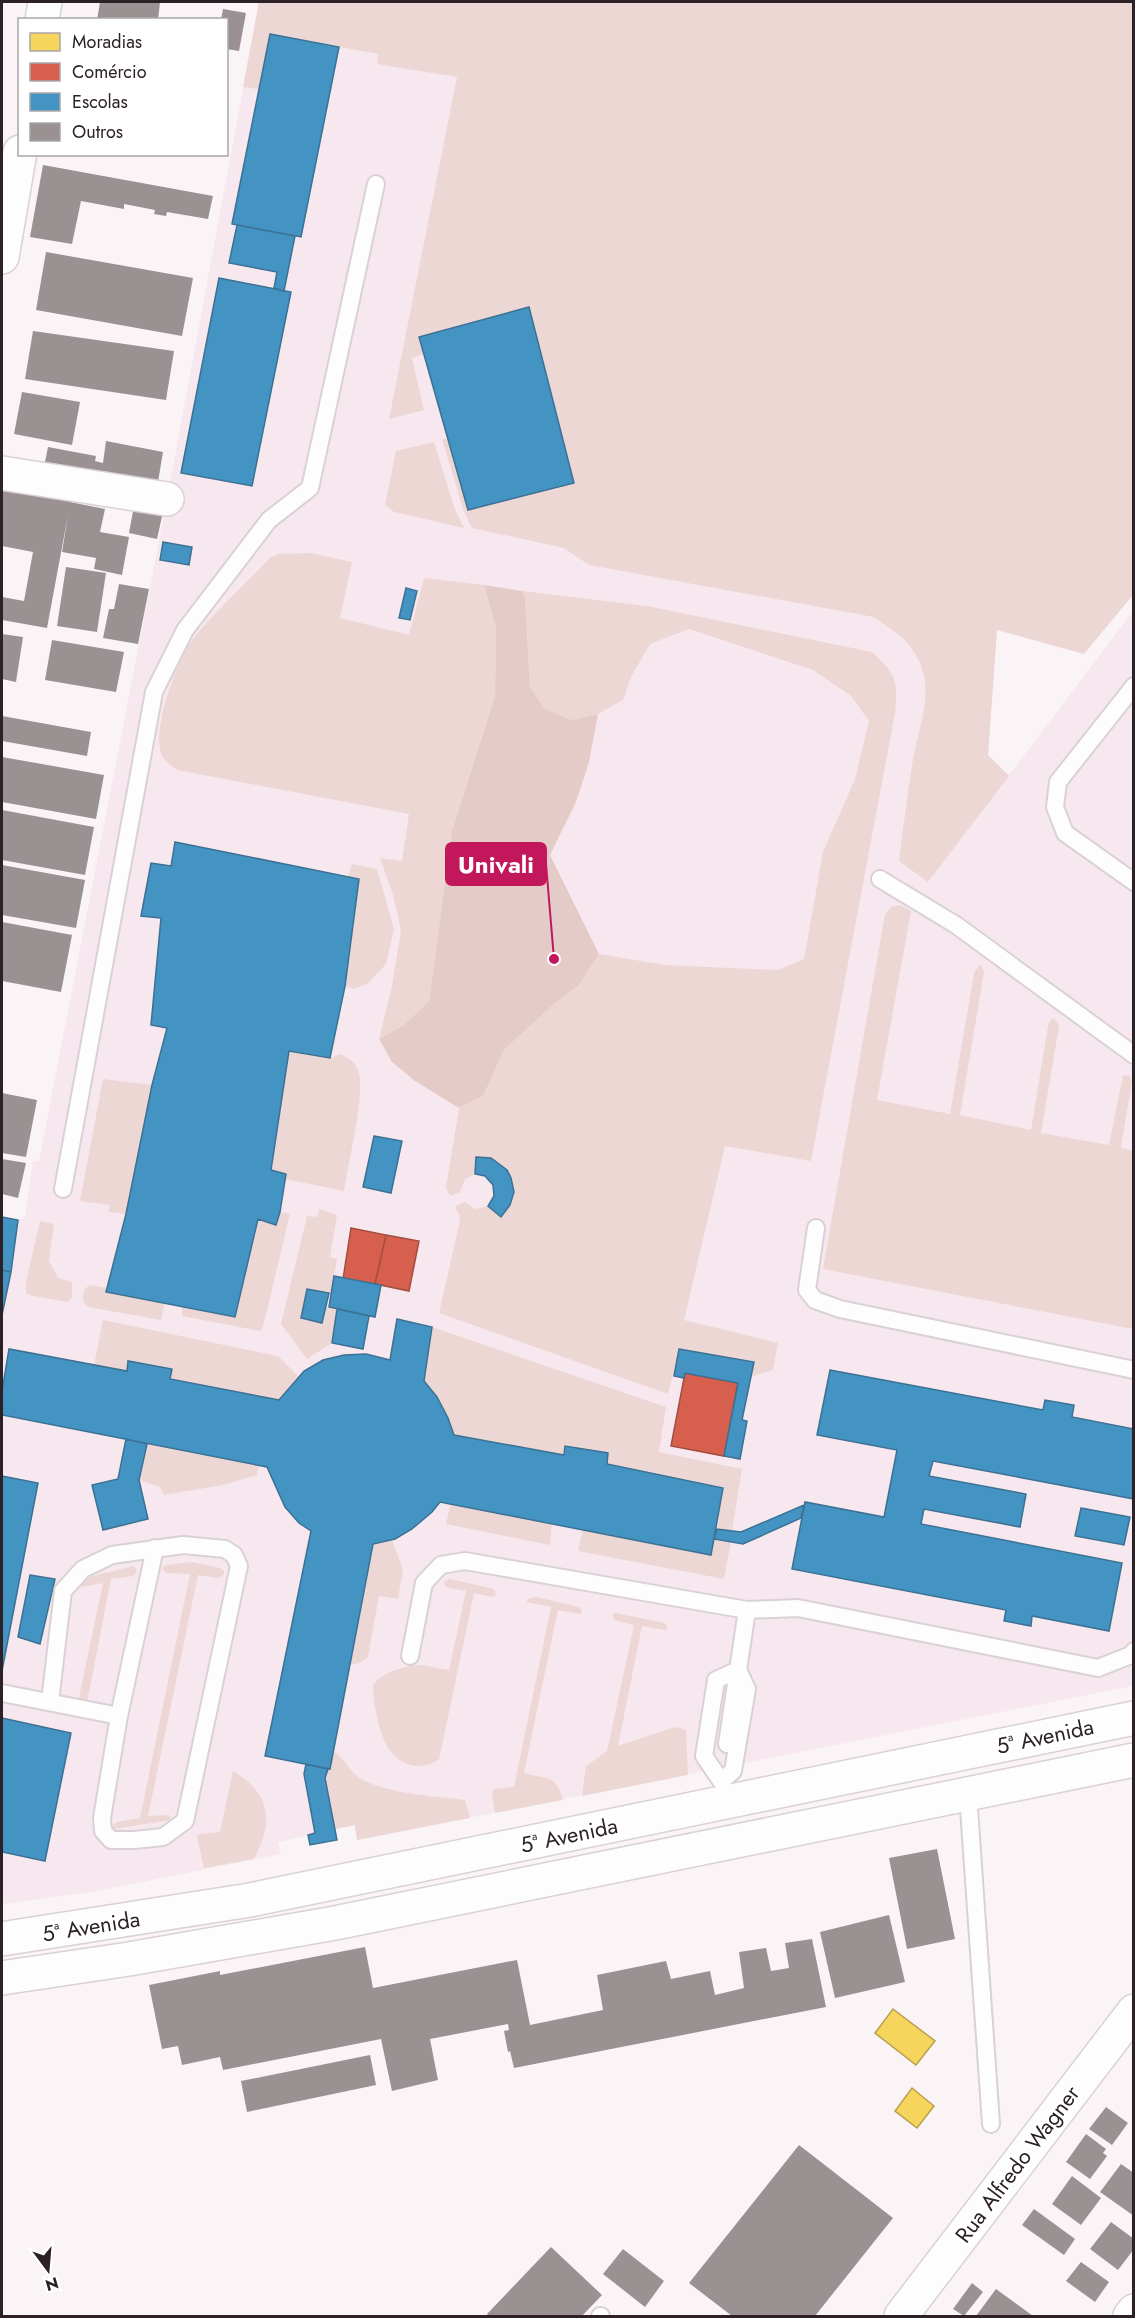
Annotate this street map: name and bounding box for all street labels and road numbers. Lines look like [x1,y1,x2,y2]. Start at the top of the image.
street label: 5ª Avenida [993,1710,1097,1762]
street label: 5ª Avenida [517,1809,621,1861]
street label: 5ª Avenida [40,1902,142,1950]
street label: Rua Alfredo Wagner [947,2078,1087,2249]

